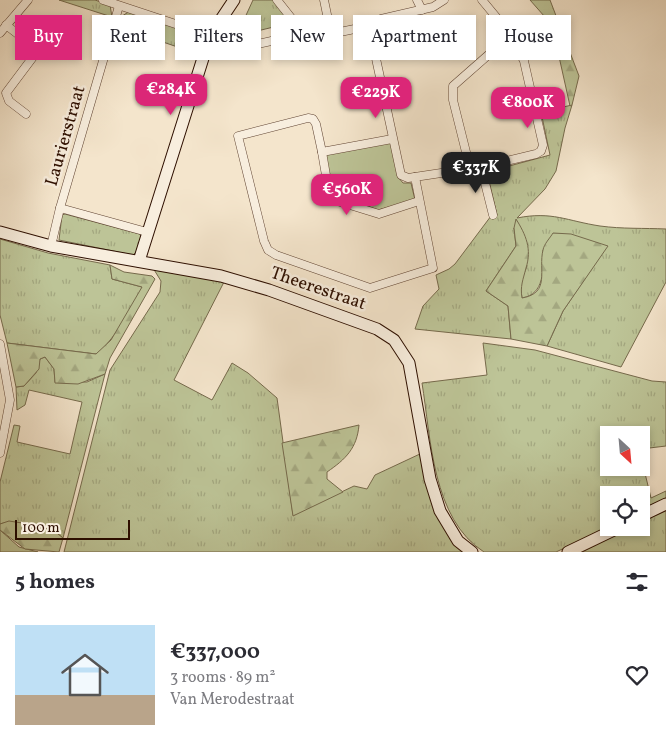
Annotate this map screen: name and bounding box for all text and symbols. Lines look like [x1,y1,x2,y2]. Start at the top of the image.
chip: Buy [15,15,82,60]
chip: Rent [92,15,165,60]
chip: Filters [175,15,261,60]
chip: New [271,15,343,60]
chip: Apartment [353,15,476,60]
chip: House [486,15,571,60]
pin: €284K [136,74,206,116]
pin: €229K [341,76,411,119]
text: €284K [146,79,196,101]
text: €229K [352,82,400,104]
street label: Laurierstraat [40,83,92,189]
pin: €800K [493,86,563,129]
text: €800K [502,92,554,114]
pin: €337K [441,152,511,194]
text: €337K [452,157,500,179]
pin: €560K [312,174,382,216]
text: €560K [322,179,372,201]
street label: Theerestraat [267,261,369,317]
north arrow [600,426,650,476]
map controls [600,426,650,536]
button: locate [600,486,650,536]
scale bar [15,517,130,540]
text: 100 m [22,519,60,538]
text: 5 homes [15,568,95,597]
icon: filters [623,568,651,596]
text: €337,000 [170,638,260,667]
icon: home [55,645,115,705]
icon: heart [623,661,651,689]
text: 3 rooms · 89 m² [170,667,275,689]
text: Van Merodestraat [170,689,295,711]

